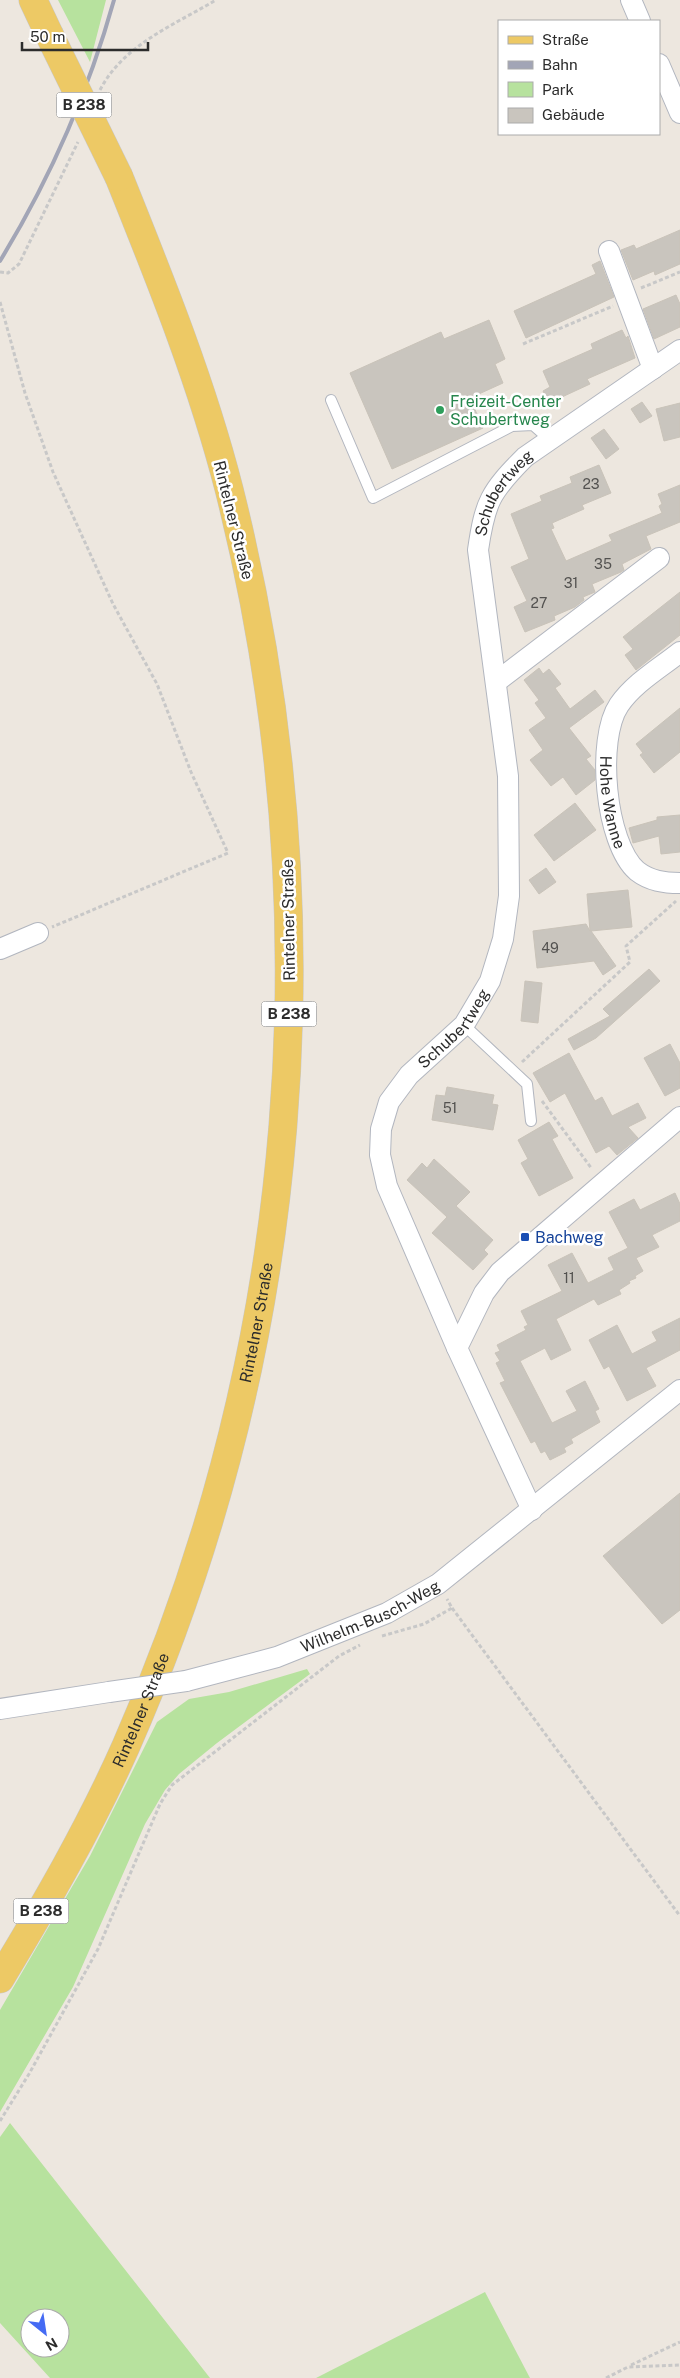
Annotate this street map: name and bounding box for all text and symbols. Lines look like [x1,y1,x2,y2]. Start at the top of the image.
scale bar [22,20,149,52]
legend [498,20,660,135]
text: 50 m [30,28,65,45]
text: Straße [542,31,589,48]
text: Bahn [542,56,578,73]
text: Park [542,81,574,98]
road number: B 238 [56,92,112,118]
text: Gebäude [542,106,605,123]
place label: Freizeit-Center Schubertweg [450,392,561,429]
marker: Freizeit-Center Schubertweg [434,404,446,416]
street label: Schubertweg [471,446,537,538]
street label: Rintelner Straße [210,459,257,582]
house number: 23 [582,476,600,492]
house number: 35 [594,556,612,572]
house number: 31 [564,575,578,591]
house number: 27 [531,595,547,611]
street label: Hohe Wanne [596,755,630,852]
street label: Rintelner Straße [278,859,299,981]
house number: 49 [541,940,559,956]
street label: Schubertweg [414,985,493,1072]
road number: B 238 [262,1002,316,1026]
house number: 51 [443,1100,457,1116]
place label: Bachweg [535,1228,603,1247]
marker: Bachweg [519,1231,531,1243]
street label: Rintelner Straße [236,1261,277,1385]
house number: 11 [563,1270,575,1286]
street label: Wilhelm-Busch-Weg [298,1576,443,1657]
street label: Rintelner Straße [109,1650,173,1770]
road number: B 238 [13,1898,68,1924]
north arrow [20,2308,70,2358]
text: N [43,2335,60,2354]

